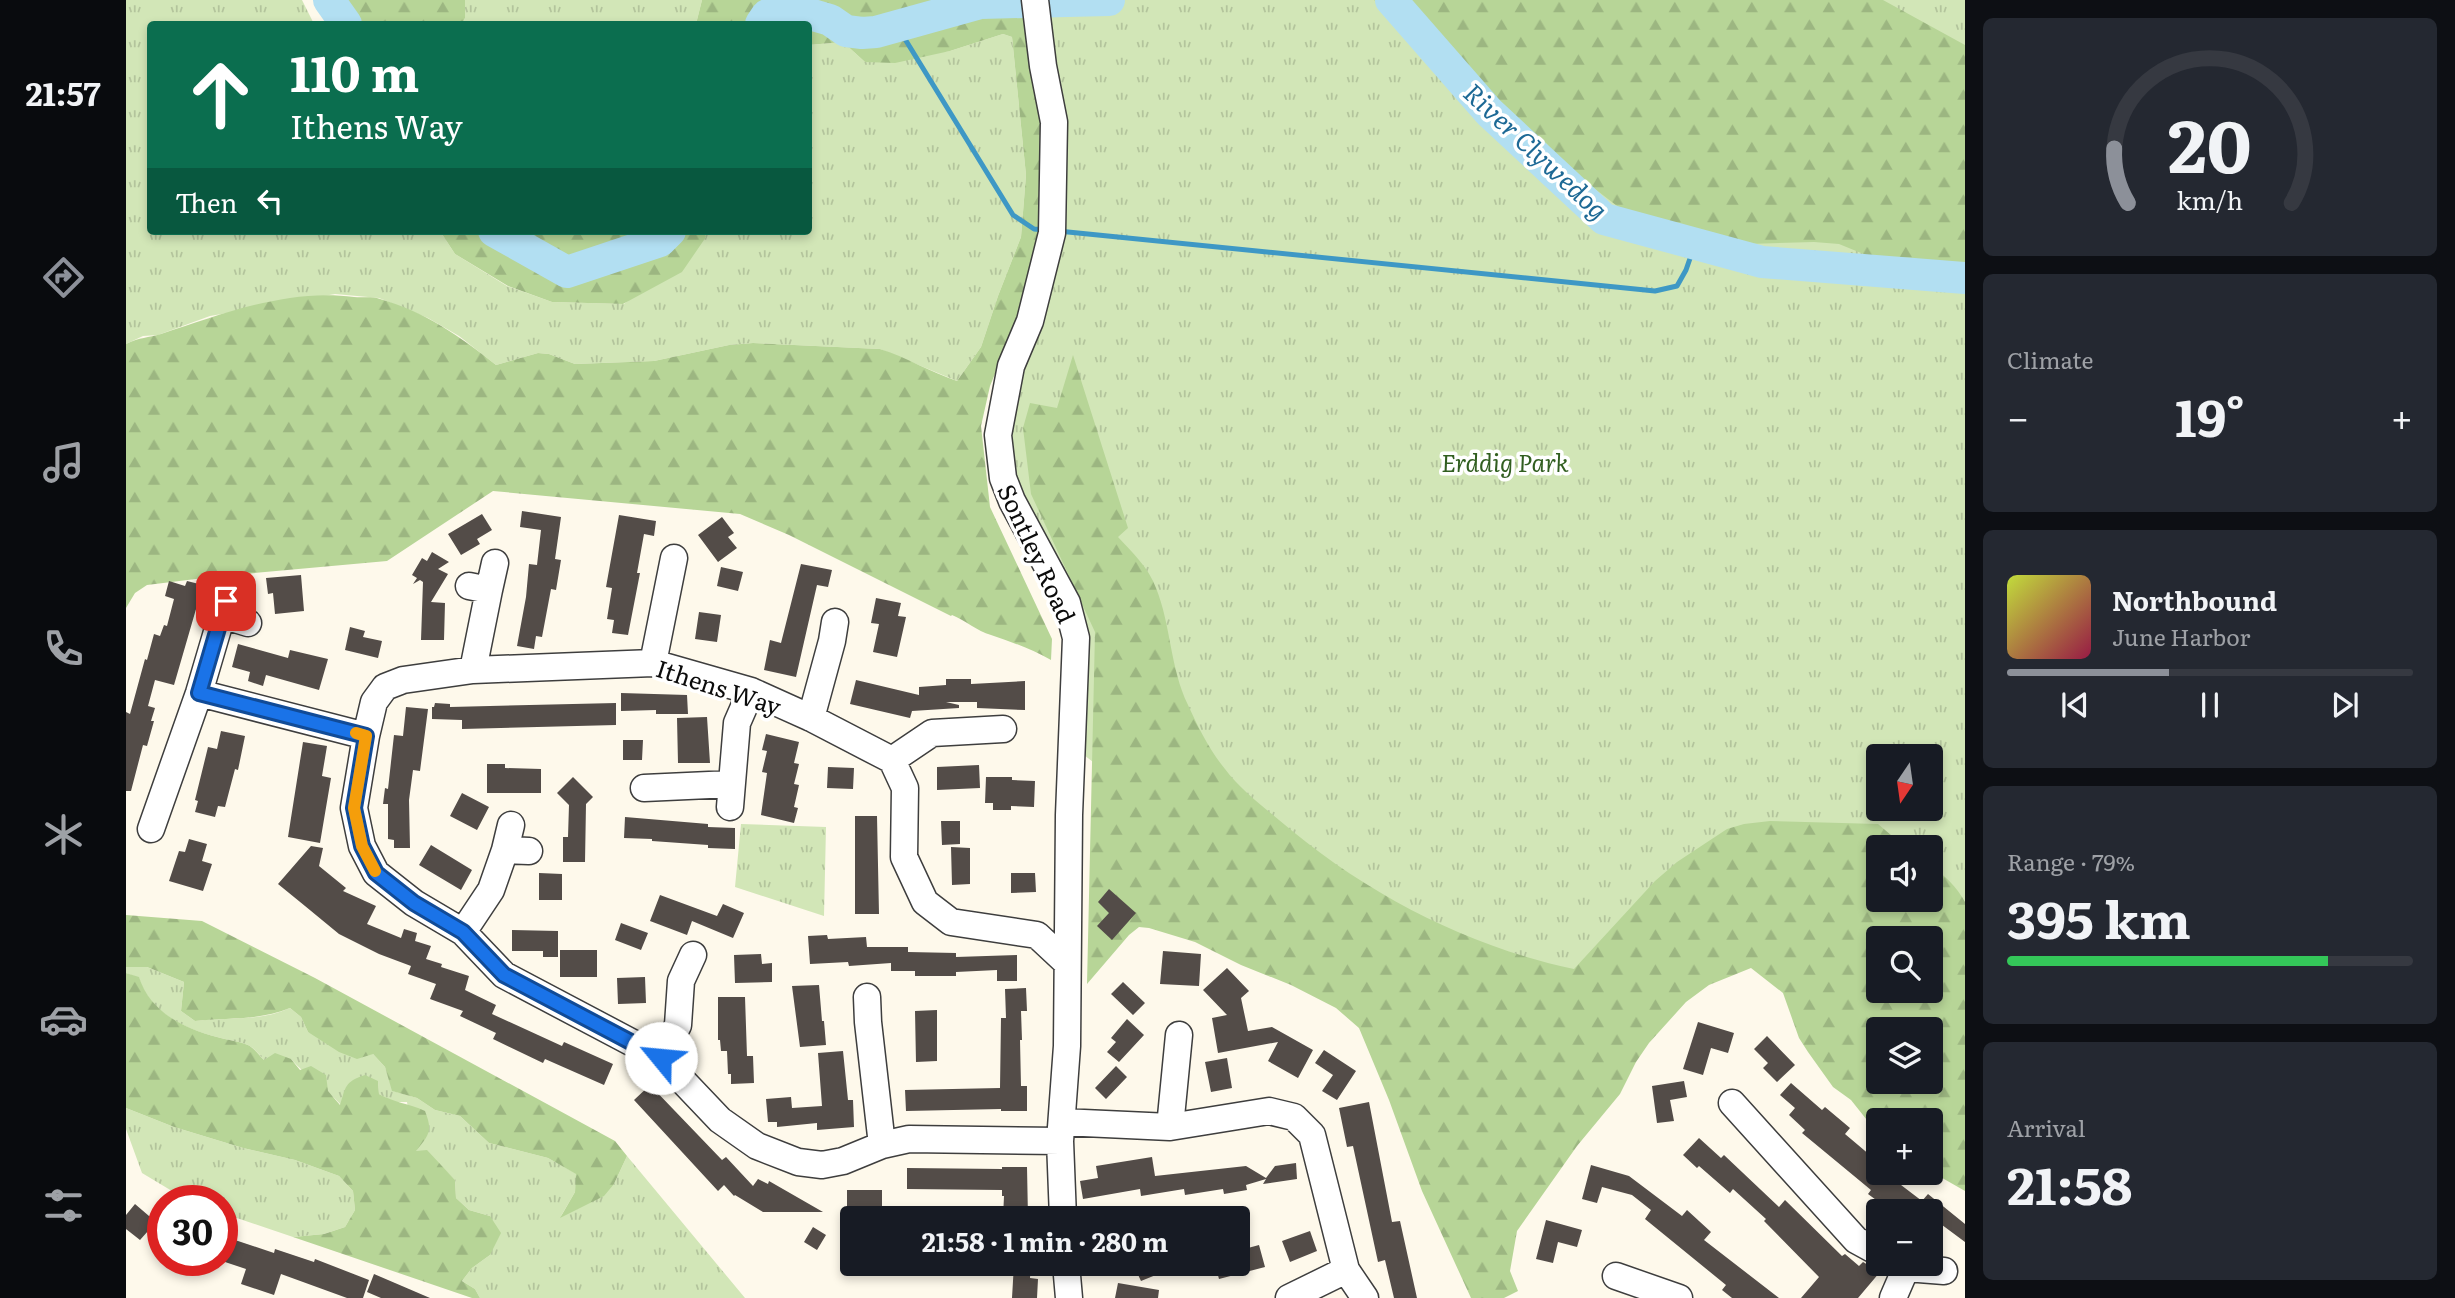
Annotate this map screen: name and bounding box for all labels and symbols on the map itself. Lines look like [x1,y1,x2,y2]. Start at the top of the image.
water label: River Clywedog [1456,73,1618,227]
park label: Erddig Park [1441,444,1569,479]
street label: Sontley Road [990,478,1086,629]
pin [196,571,256,631]
street label: Ithens Way [652,649,786,723]
north arrow [1866,744,1942,821]
position arrow [624,1021,698,1095]
speed limit sign: 30 [147,1185,238,1276]

